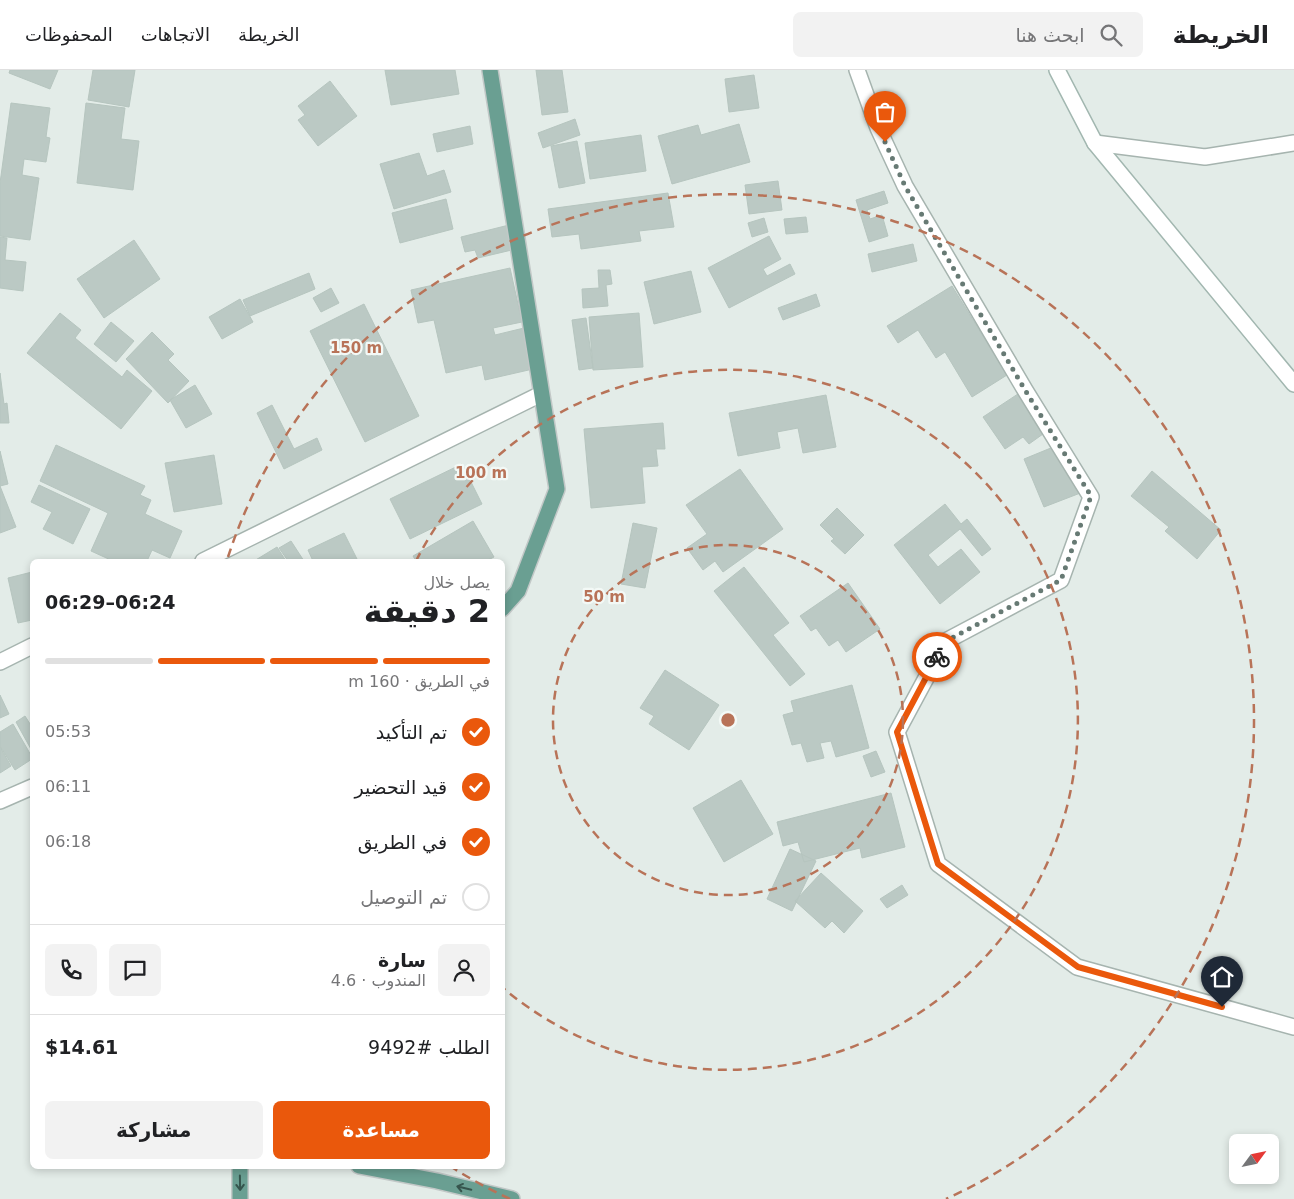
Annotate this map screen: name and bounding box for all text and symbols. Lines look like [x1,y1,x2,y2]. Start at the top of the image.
search box [793,12,1143,57]
icon: search [1097,21,1125,49]
text: الخريطة [1173,21,1269,49]
text: المحفوظات [25,24,113,45]
text: الاتجاهات [141,24,210,45]
text: الخريطة [238,24,299,45]
text: ابحث هنا [1016,24,1085,46]
pin [864,91,906,142]
icon: bag [871,98,899,126]
text: 150 m [330,339,382,357]
text: 100 m [455,464,507,482]
text: يصل خلال [423,573,490,592]
text: 50 m [583,588,625,606]
text: 06:24–06:29 [45,591,175,613]
text: 2 دقيقة [364,592,490,630]
courier [912,632,962,682]
icon: bike [923,643,951,671]
text: في الطريق · 160 m [348,672,490,691]
centre of rings [719,711,737,729]
icon: check [462,718,490,746]
text: تم التأكيد [376,721,447,743]
text: 05:53 [45,722,91,741]
icon: check [462,773,490,801]
text: قيد التحضير [354,776,447,798]
text: 06:11 [45,777,91,796]
icon: check [462,828,490,856]
text: في الطريق [358,831,447,853]
text: 06:18 [45,832,91,851]
text: تم التوصيل [360,886,447,908]
button: phone [45,944,97,996]
button: chat [109,944,161,996]
button: person [438,944,490,996]
text: سارة [378,949,426,971]
pin [1201,956,1243,1007]
icon: home [1208,963,1236,991]
text: المندوب · 4.6 [331,971,426,990]
text: $14.61 [45,1036,118,1058]
text: الطلب #9492 [368,1036,490,1058]
button: مشاركة [45,1101,263,1159]
button: مساعدة [273,1101,490,1159]
north arrow [1229,1134,1279,1184]
map controls [1229,1134,1279,1184]
one-way arrow [235,1174,245,1190]
one-way arrow [457,1183,473,1192]

